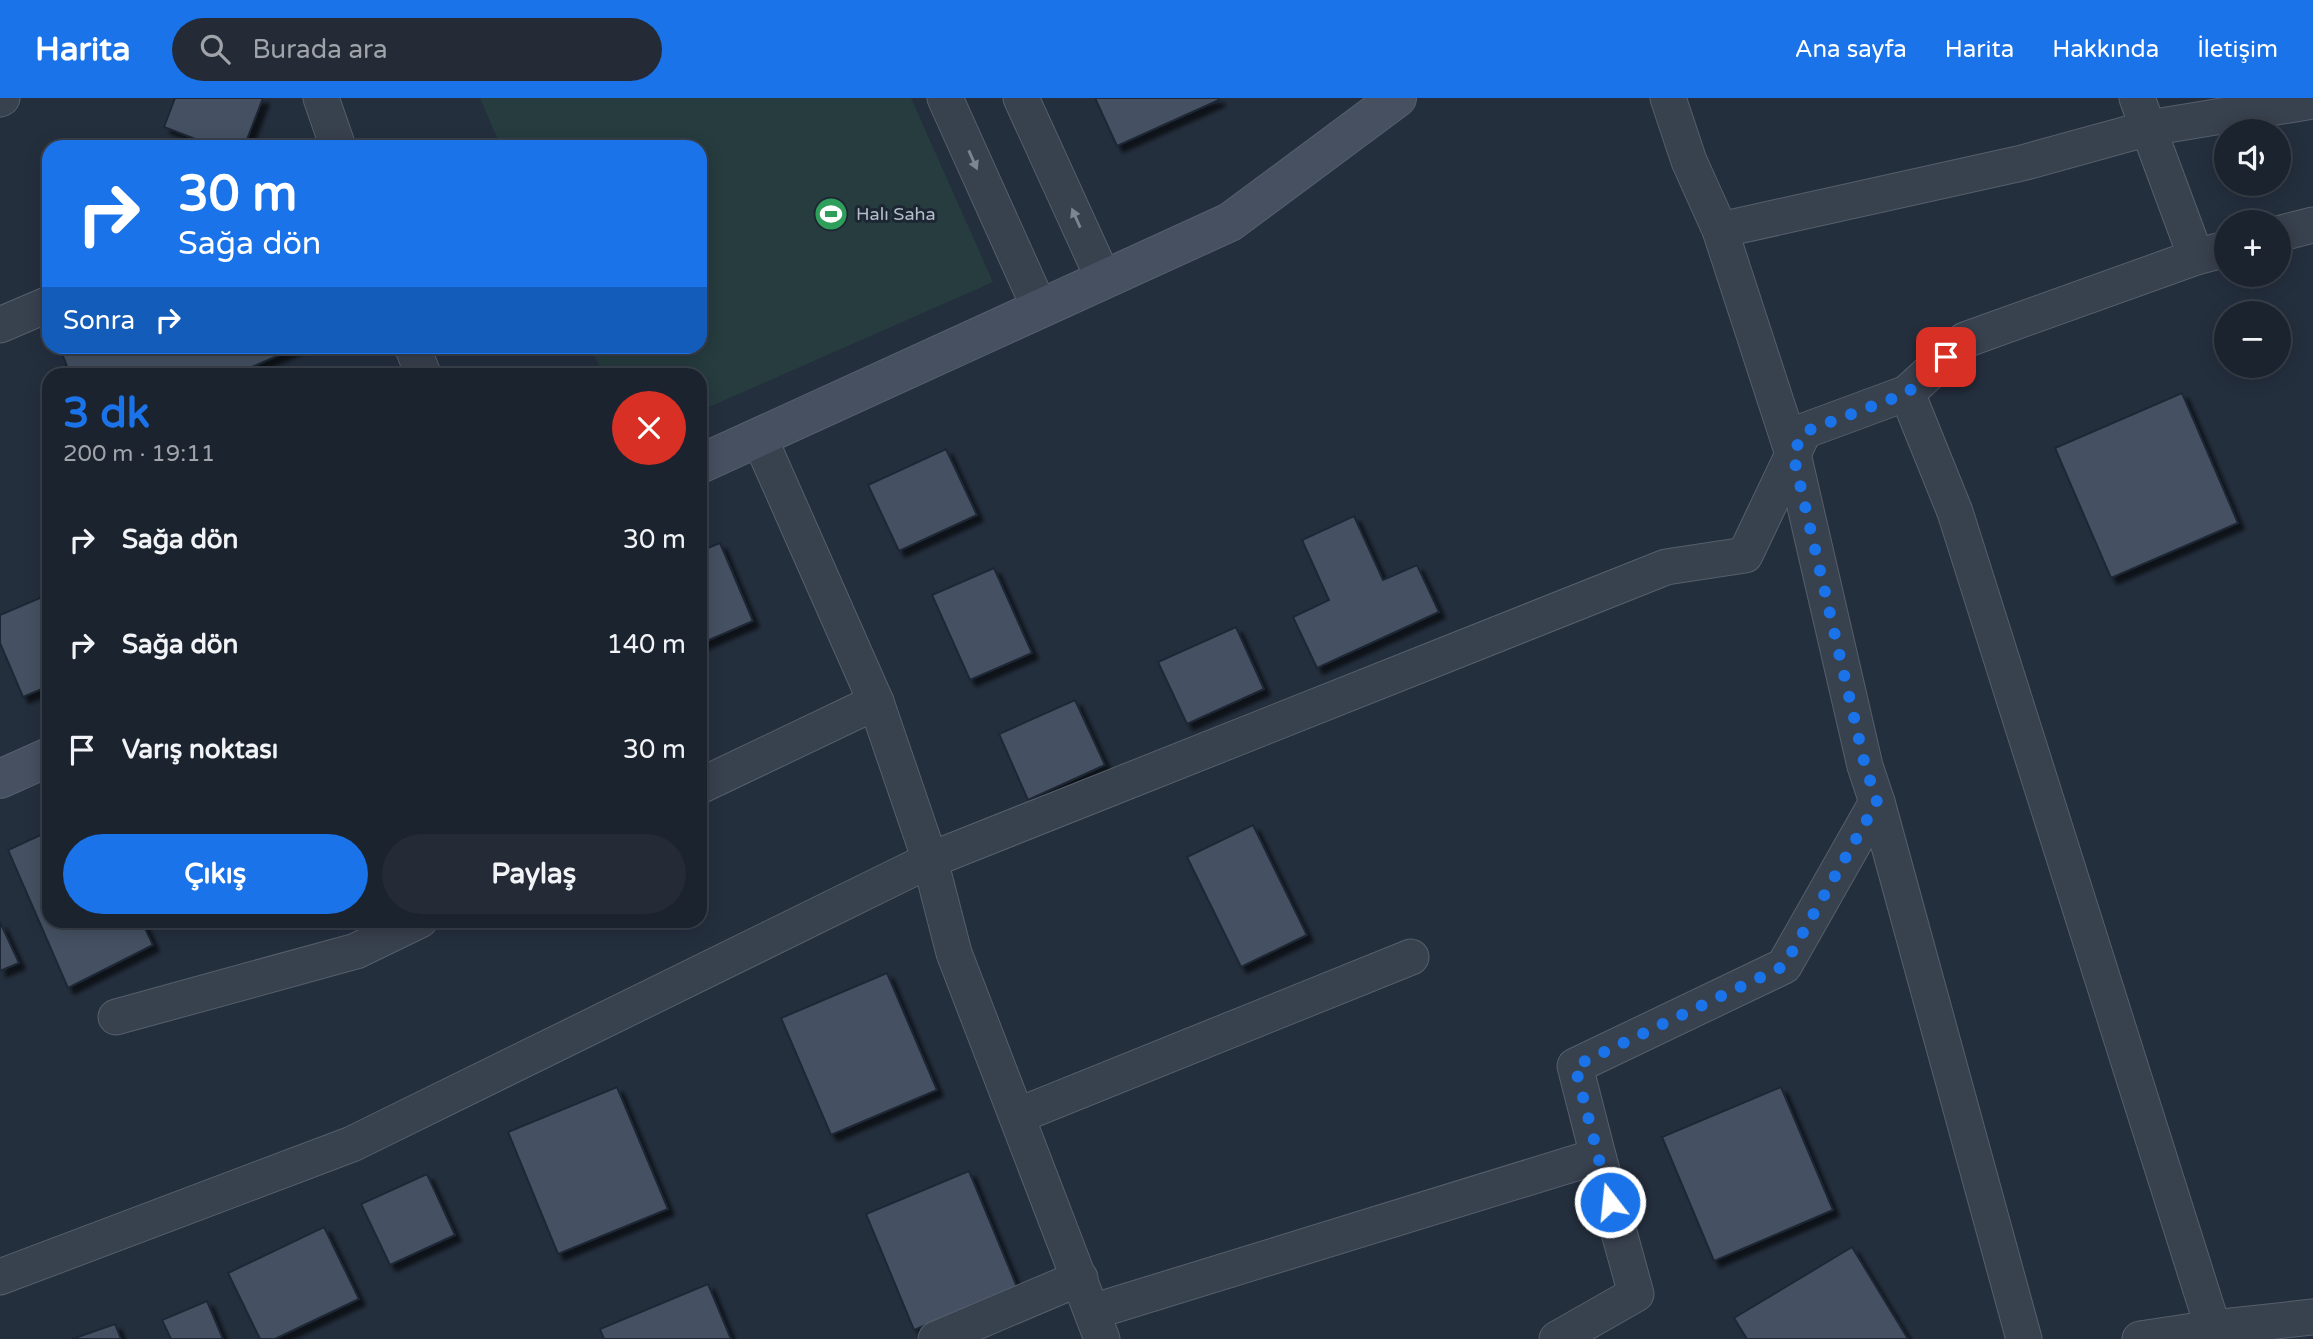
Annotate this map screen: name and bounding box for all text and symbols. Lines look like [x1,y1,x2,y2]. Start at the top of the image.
search box [172,18,662,81]
text: Harita [35,30,130,69]
icon: search [196,30,234,68]
text: Burada ara [252,34,388,65]
text: Ana sayfa [1795,35,1907,64]
text: Harita [1945,35,2014,64]
text: Hakkında [2052,35,2159,64]
text: İletişim [2197,35,2278,64]
map controls [2214,119,2291,378]
button: sound [2214,119,2291,196]
one-way arrow [967,150,979,170]
text: 30 m [178,165,297,224]
icon: right [63,168,154,259]
sports icon: Halı Saha [812,195,850,233]
place label: Halı Saha [856,203,936,225]
one-way arrow [1070,208,1082,228]
button: + [2214,210,2291,287]
text: Sağa dön [178,225,321,263]
icon: right [149,301,187,339]
button: − [2214,301,2291,378]
text: Sonra [63,305,135,336]
pin [1916,327,1976,387]
icon: arrive [1927,338,1965,376]
text: 3 dk [63,388,150,439]
button: close [612,391,686,465]
text: 200 m · 19:11 [63,440,215,468]
icon: right [63,521,101,559]
text: Sağa dön [122,524,238,555]
text: 30 m [623,524,686,555]
icon: right [63,626,101,664]
text: Sağa dön [122,629,238,660]
text: 140 m [606,629,686,660]
icon: arrive [63,731,101,769]
text: Varış noktası [122,734,278,765]
text: 30 m [623,734,686,765]
button: Çıkış [63,834,368,914]
button: Paylaş [382,834,686,914]
position arrow [1573,1165,1647,1239]

